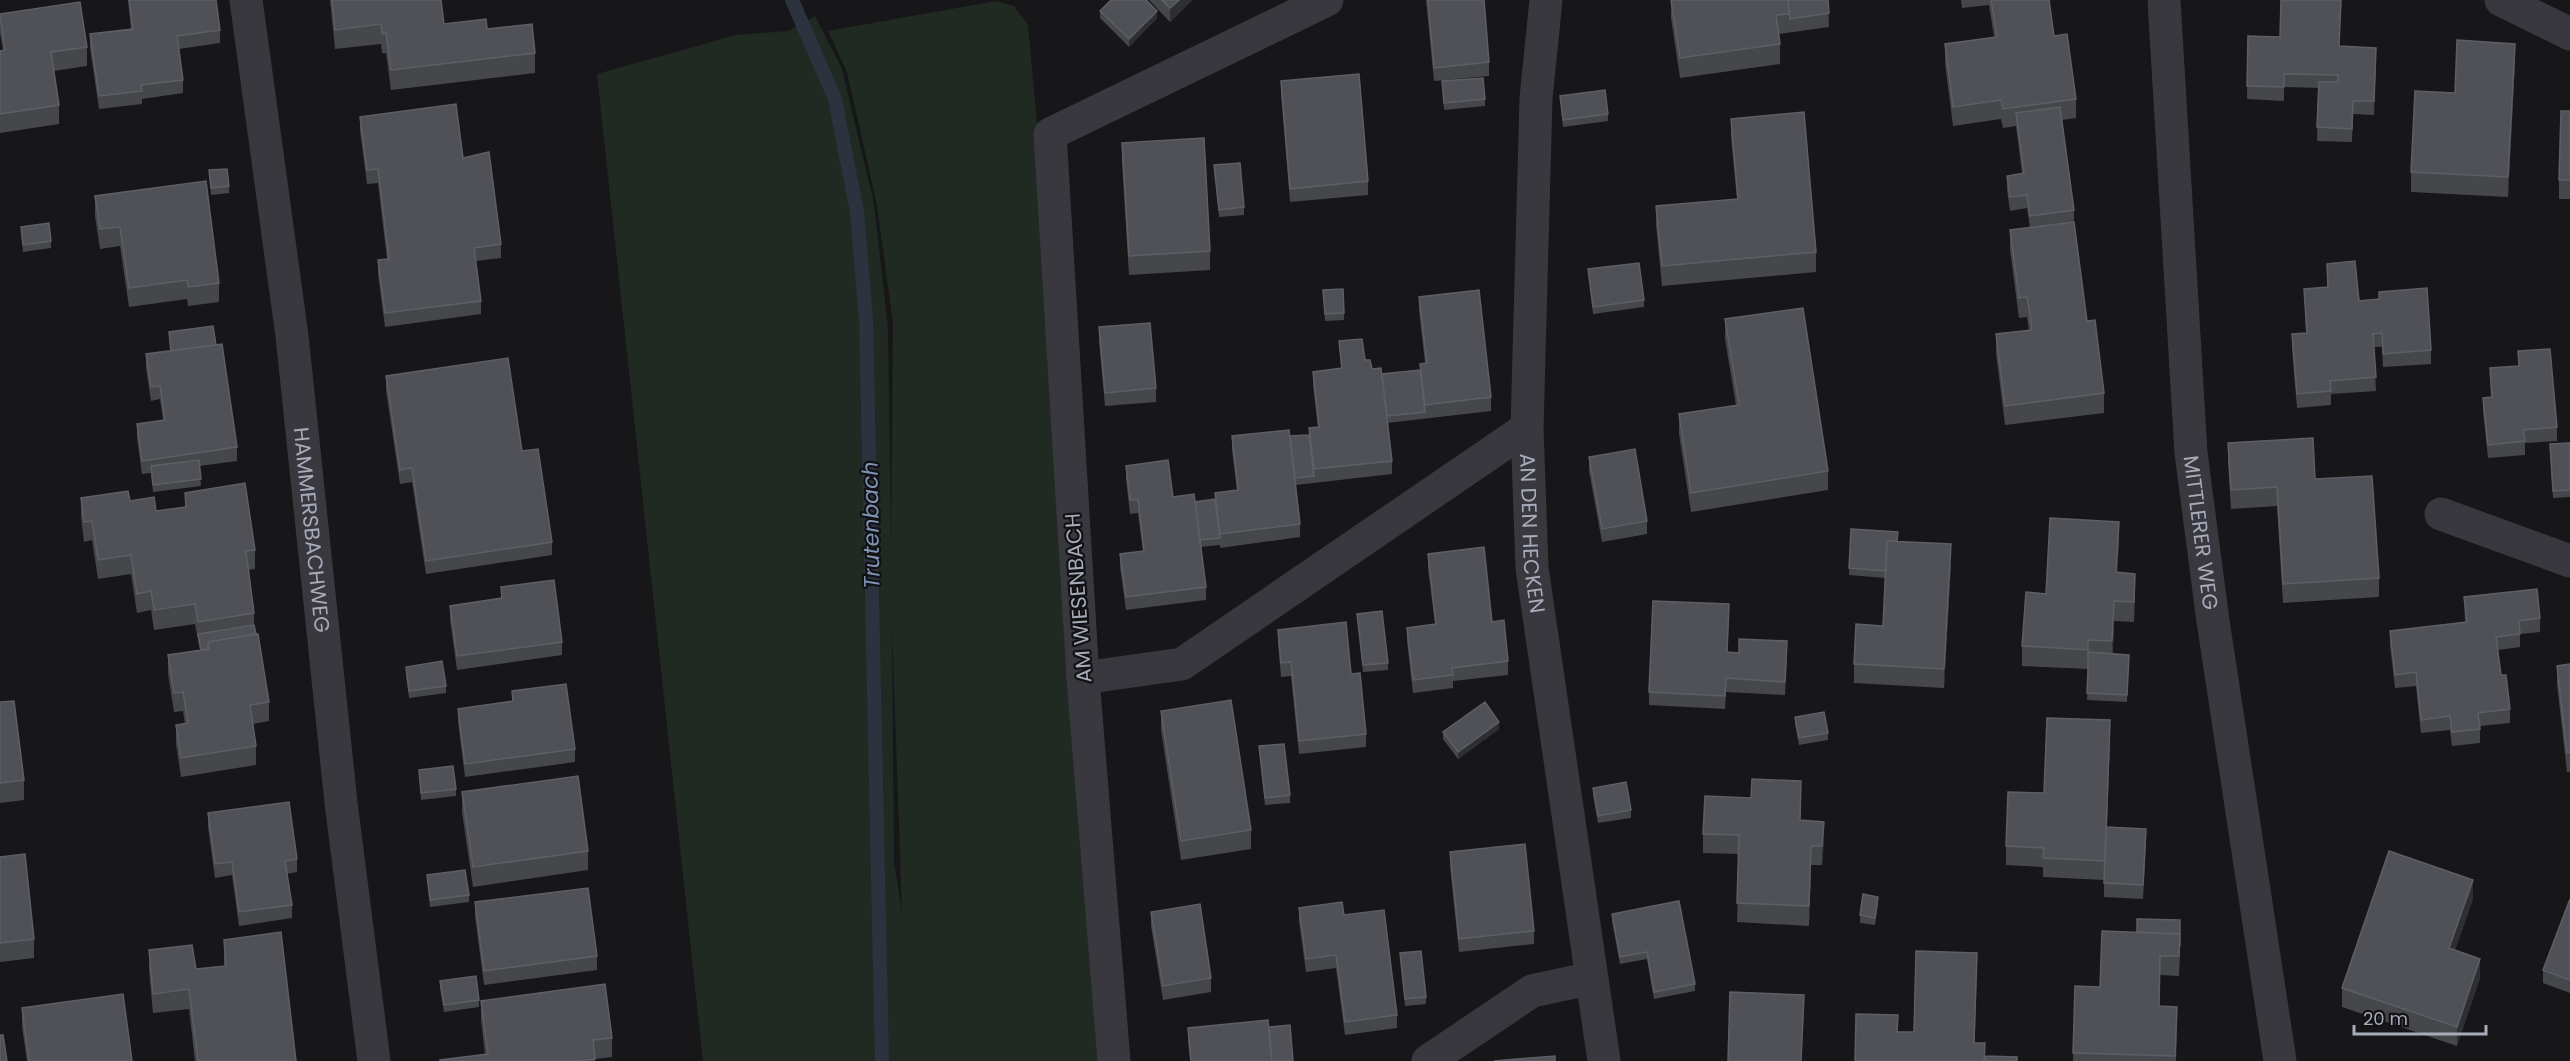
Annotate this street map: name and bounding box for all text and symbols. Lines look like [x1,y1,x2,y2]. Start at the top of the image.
street label: HAMMERSBACHWEG [287,426,338,634]
street label: AN DEN HECKEN [1513,453,1553,615]
street label: MITTLERER WEG [2177,454,2226,611]
water label: Trutenbach [854,461,888,589]
street label: AM WIESENBACH [1058,512,1098,684]
scale bar [2354,998,2486,1036]
text: 20 m [2363,1006,2408,1031]

